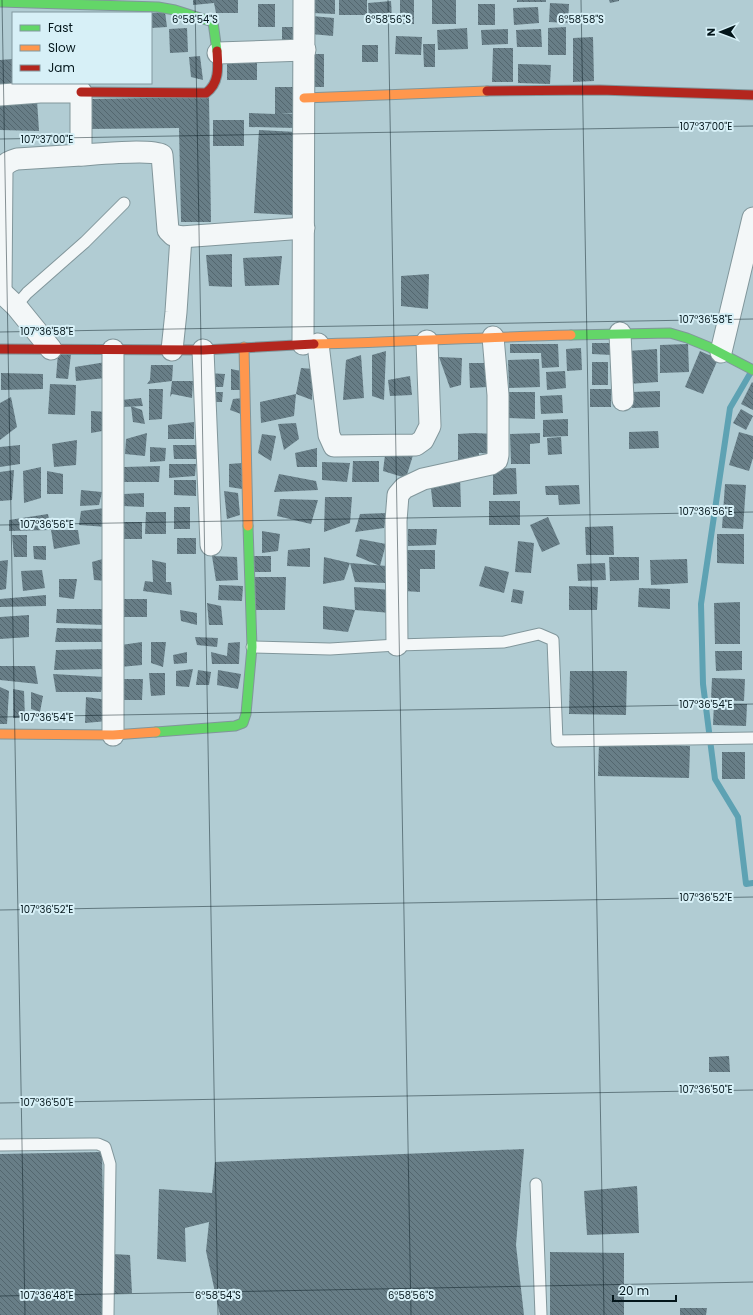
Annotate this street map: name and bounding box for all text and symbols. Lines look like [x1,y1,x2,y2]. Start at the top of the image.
legend [12,12,152,84]
text: 6°58'54"S [172,12,218,27]
text: 6°58'56"S [365,12,411,27]
text: 6°58'58"S [558,12,604,27]
north arrow [701,12,741,52]
text: Fast [48,19,73,36]
text: N [703,28,719,36]
text: Slow [48,39,76,56]
text: Jam [48,59,75,76]
text: 107°37'00"E [680,119,732,134]
text: 107°37'00"E [21,132,73,147]
text: 107°36'58"E [679,312,733,327]
text: 107°36'58"E [20,324,74,339]
text: 107°36'56"E [679,504,733,519]
text: 107°36'56"E [20,517,74,532]
text: 107°36'54"E [679,697,733,712]
text: 107°36'54"E [20,710,74,725]
text: 107°36'52"E [680,890,732,905]
text: 107°36'52"E [21,902,73,917]
text: 107°36'50"E [679,1082,733,1097]
text: 107°36'50"E [20,1095,74,1110]
scale bar [613,1277,676,1303]
text: 20 m [619,1282,649,1299]
text: 107°36'48"E [20,1288,74,1303]
text: 6°58'54"S [195,1288,241,1303]
text: 6°58'56"S [388,1288,434,1303]

